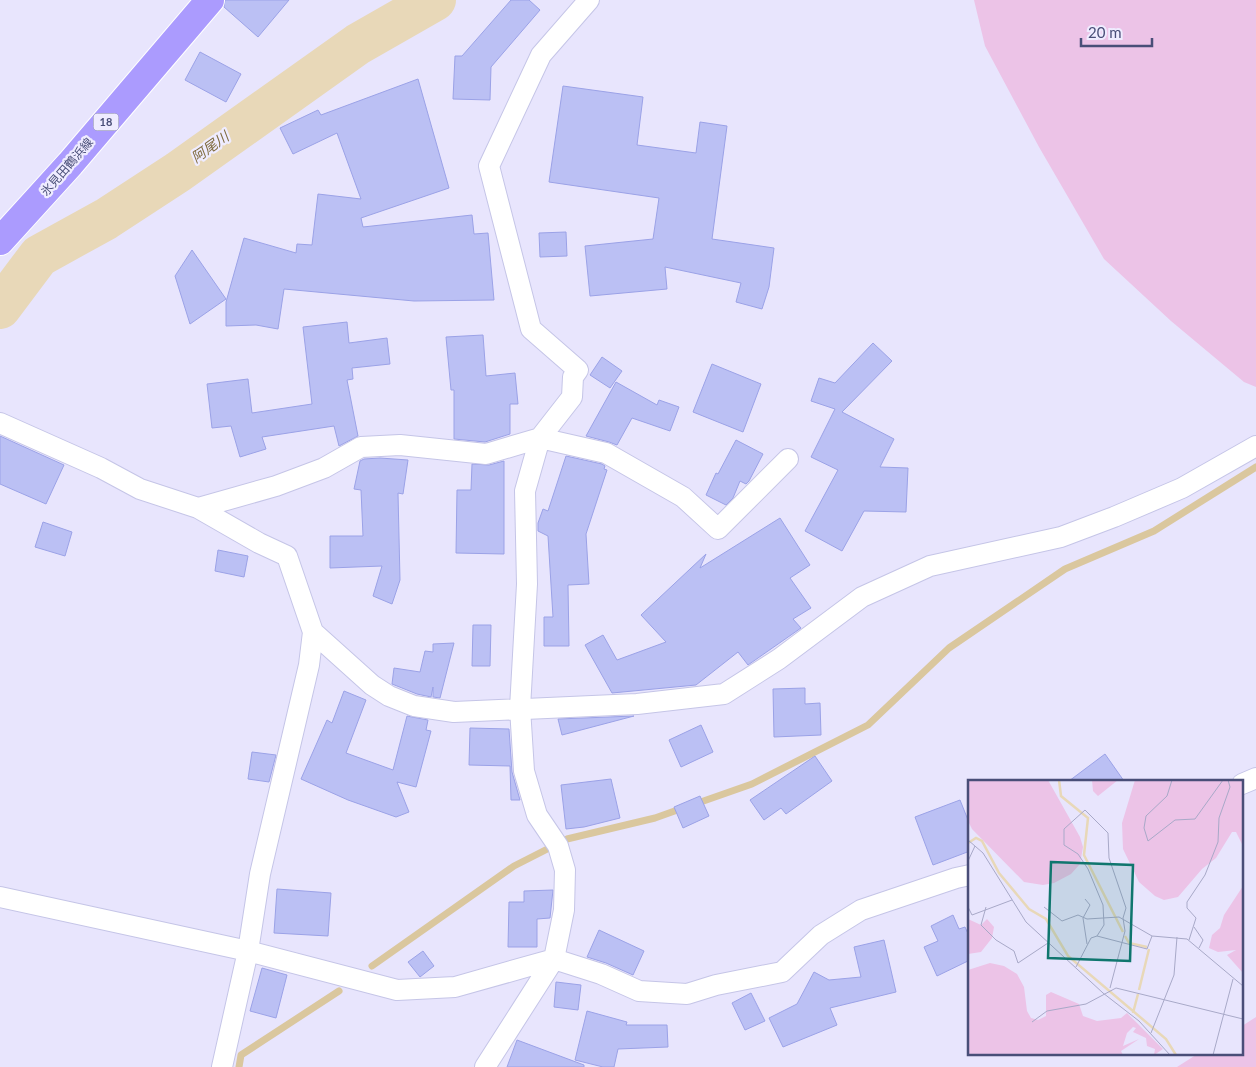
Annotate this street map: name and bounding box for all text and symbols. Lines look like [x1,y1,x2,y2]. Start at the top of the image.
scale bar [1081,15,1152,47]
text: 20 m [1088,23,1122,41]
road number: 18 [94,114,118,130]
water label: 阿尾川 [188,126,233,166]
street label: 氷見田鶴浜線 [37,135,96,199]
inset map [968,780,1244,1054]

